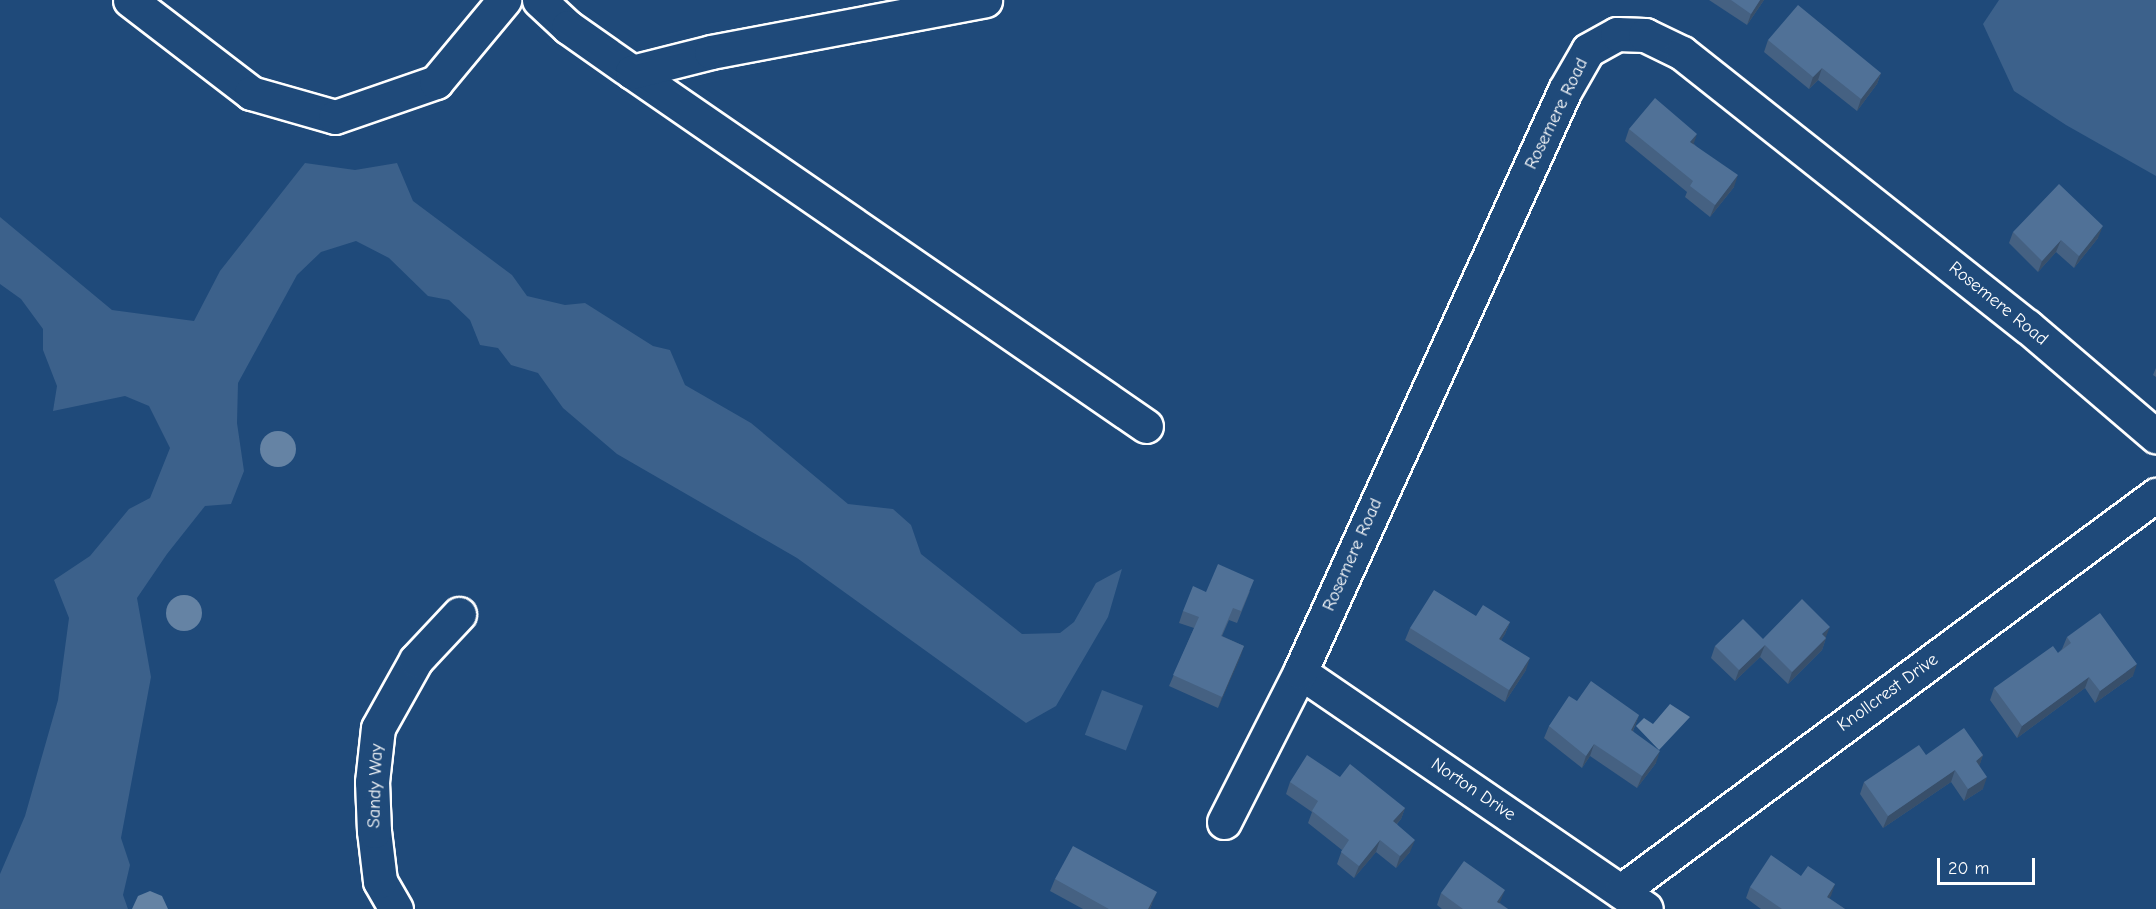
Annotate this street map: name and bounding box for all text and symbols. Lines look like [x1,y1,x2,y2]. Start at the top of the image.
street label: Rosemere Road [1521,55,1593,173]
street label: Rosemere Road [1944,258,2052,350]
street label: Rosemere Road [1319,495,1387,615]
street label: Knollcrest Drive [1833,649,1943,737]
street label: Sandy Way [364,743,388,829]
street label: Norton Drive [1427,754,1519,826]
scale bar [1940,846,2038,884]
text: 20 m [1948,858,1989,879]

